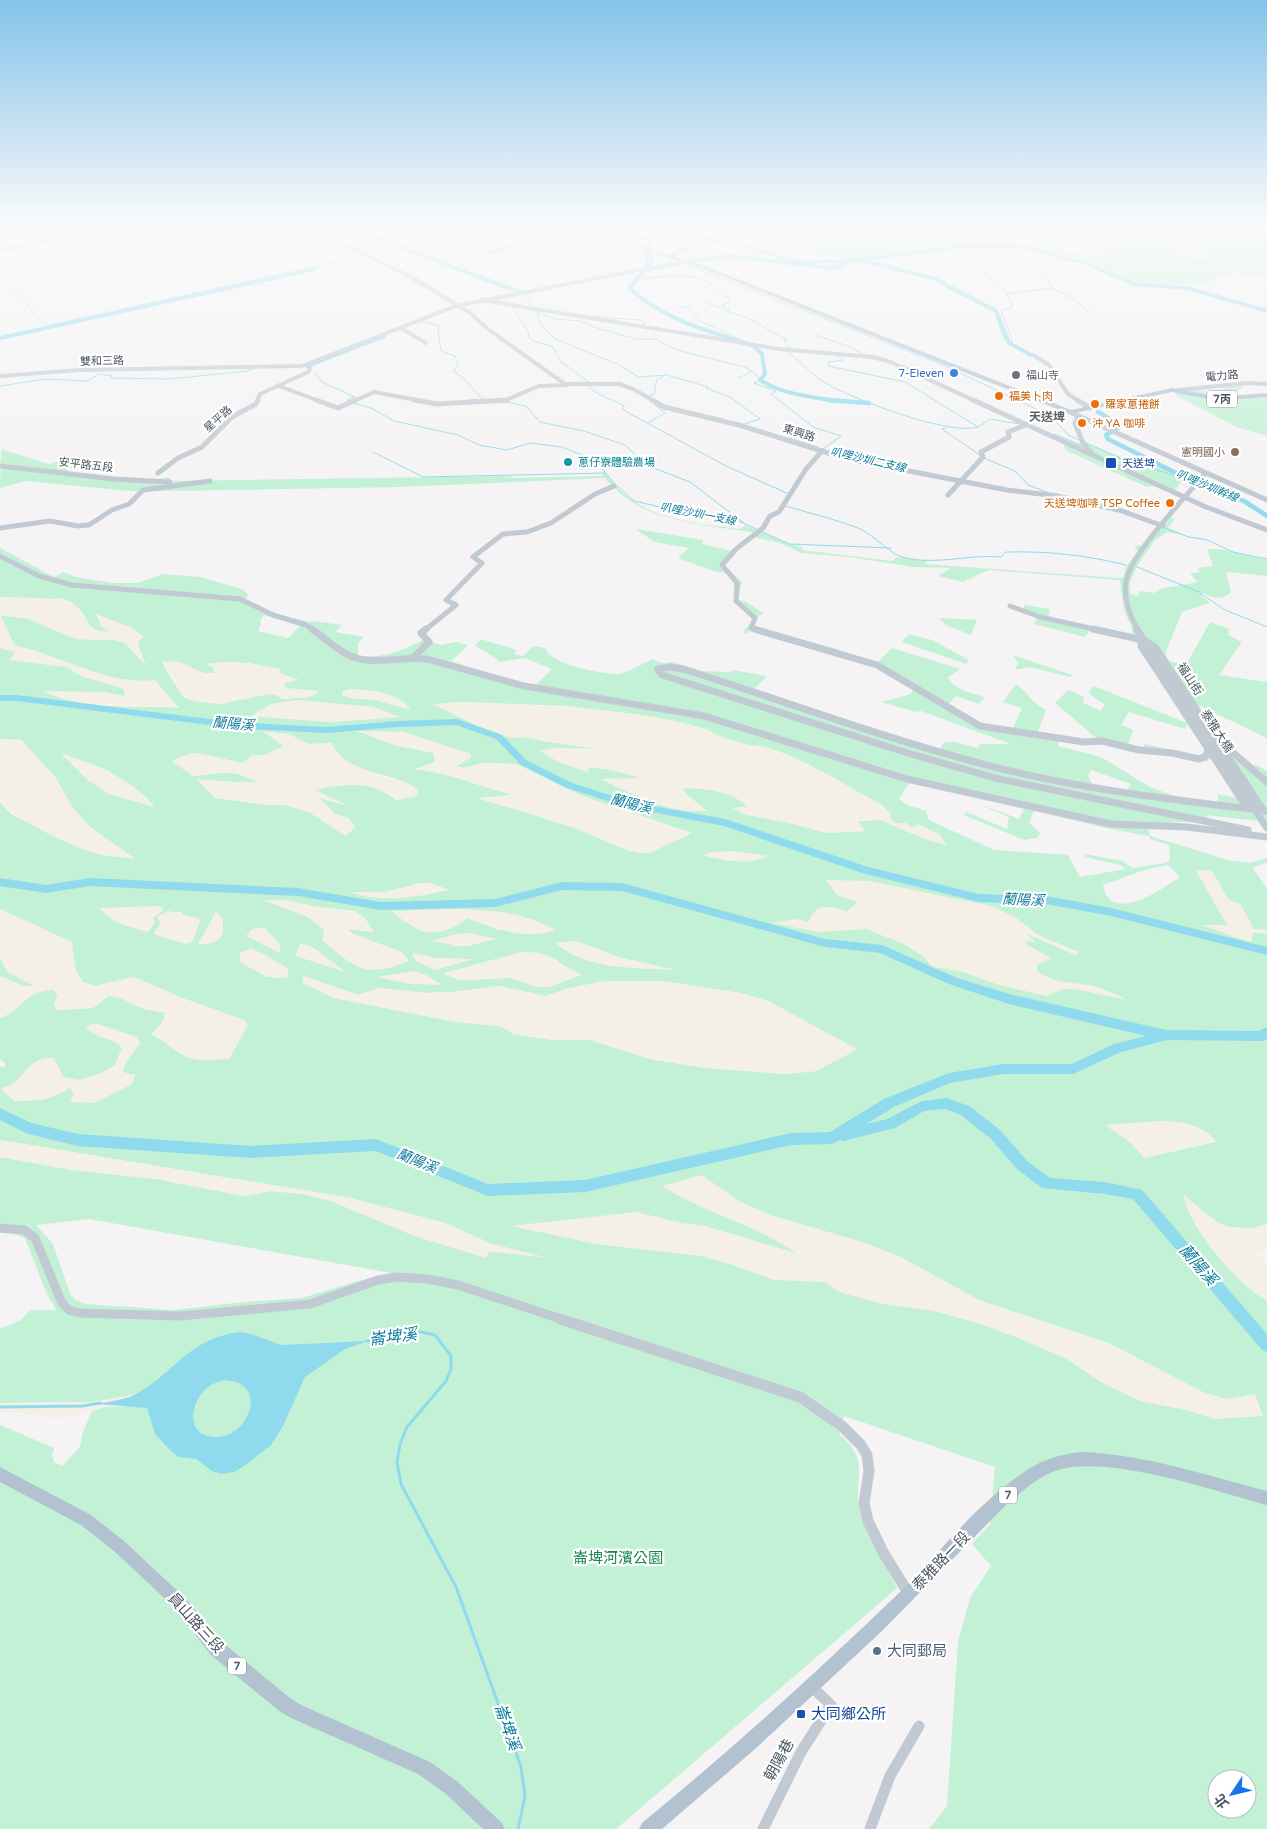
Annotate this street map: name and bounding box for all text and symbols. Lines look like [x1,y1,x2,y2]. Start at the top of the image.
street label: 雙和三路 [80,354,124,368]
place label: 7-Eleven [898,367,944,380]
marker: 7-Eleven [948,367,960,379]
street label: 電力路 [1205,368,1239,384]
marker: 福山寺 [1010,369,1022,381]
place label: 福山寺 [1026,369,1059,382]
marker: 福美卜肉 [993,390,1005,402]
place label: 福美卜肉 [1009,390,1053,403]
road number: 7丙 [1207,390,1237,408]
marker: 羅家蔥捲餅 [1089,398,1101,410]
place label: 羅家蔥捲餅 [1105,398,1160,411]
street label: 星平路 [201,403,235,435]
district label: 天送埤 [1029,410,1065,424]
marker: 沖 YA 咖啡 [1076,417,1088,429]
place label: 沖 YA 咖啡 [1092,417,1145,430]
street label: 東興路 [781,422,817,444]
water label: 叭哩沙圳二支線 [829,445,909,475]
place label: 憲明國小 [1181,446,1225,459]
marker: 憲明國小 [1229,446,1241,458]
street label: 安平路五段 [58,456,114,474]
marker: 蔥仔寮體驗農場 [562,456,574,468]
place label: 蔥仔寮體驗農場 [578,456,655,469]
marker: 天送埤 [1104,456,1118,470]
place label: 天送埤 [1122,457,1155,470]
water label: 叭哩沙圳幹線 [1174,467,1242,506]
place label: 天送埤咖啡 TSP Coffee [1044,497,1160,510]
marker: 天送埤咖啡 TSP Coffee [1164,497,1176,509]
water label: 叭哩沙圳一支線 [659,500,739,528]
street label: 福山街 [1174,660,1206,698]
street label: 泰雅大橋 [1198,707,1236,755]
water label: 蘭陽溪 [211,714,257,734]
water label: 蘭陽溪 [609,791,655,818]
water label: 蘭陽溪 [1002,890,1046,910]
water label: 蘭陽溪 [394,1145,442,1177]
water label: 蘭陽溪 [1175,1240,1223,1291]
water label: 崙埤溪 [368,1324,420,1350]
road number: 7 [999,1486,1017,1504]
street label: 泰雅路一段 [908,1528,974,1594]
park label: 崙埤河濱公園 [573,1549,663,1567]
street label: 員山路三段 [164,1589,228,1657]
place label: 大同郵局 [887,1642,947,1660]
marker: 大同郵局 [871,1645,883,1657]
road number: 7 [228,1658,246,1674]
water label: 崙埤溪 [490,1701,525,1755]
place label: 大同鄉公所 [811,1705,886,1723]
marker: 大同鄉公所 [795,1708,807,1720]
street label: 朝陽巷 [760,1736,798,1784]
north arrow [1207,1769,1257,1819]
text: 北 [1211,1791,1233,1812]

